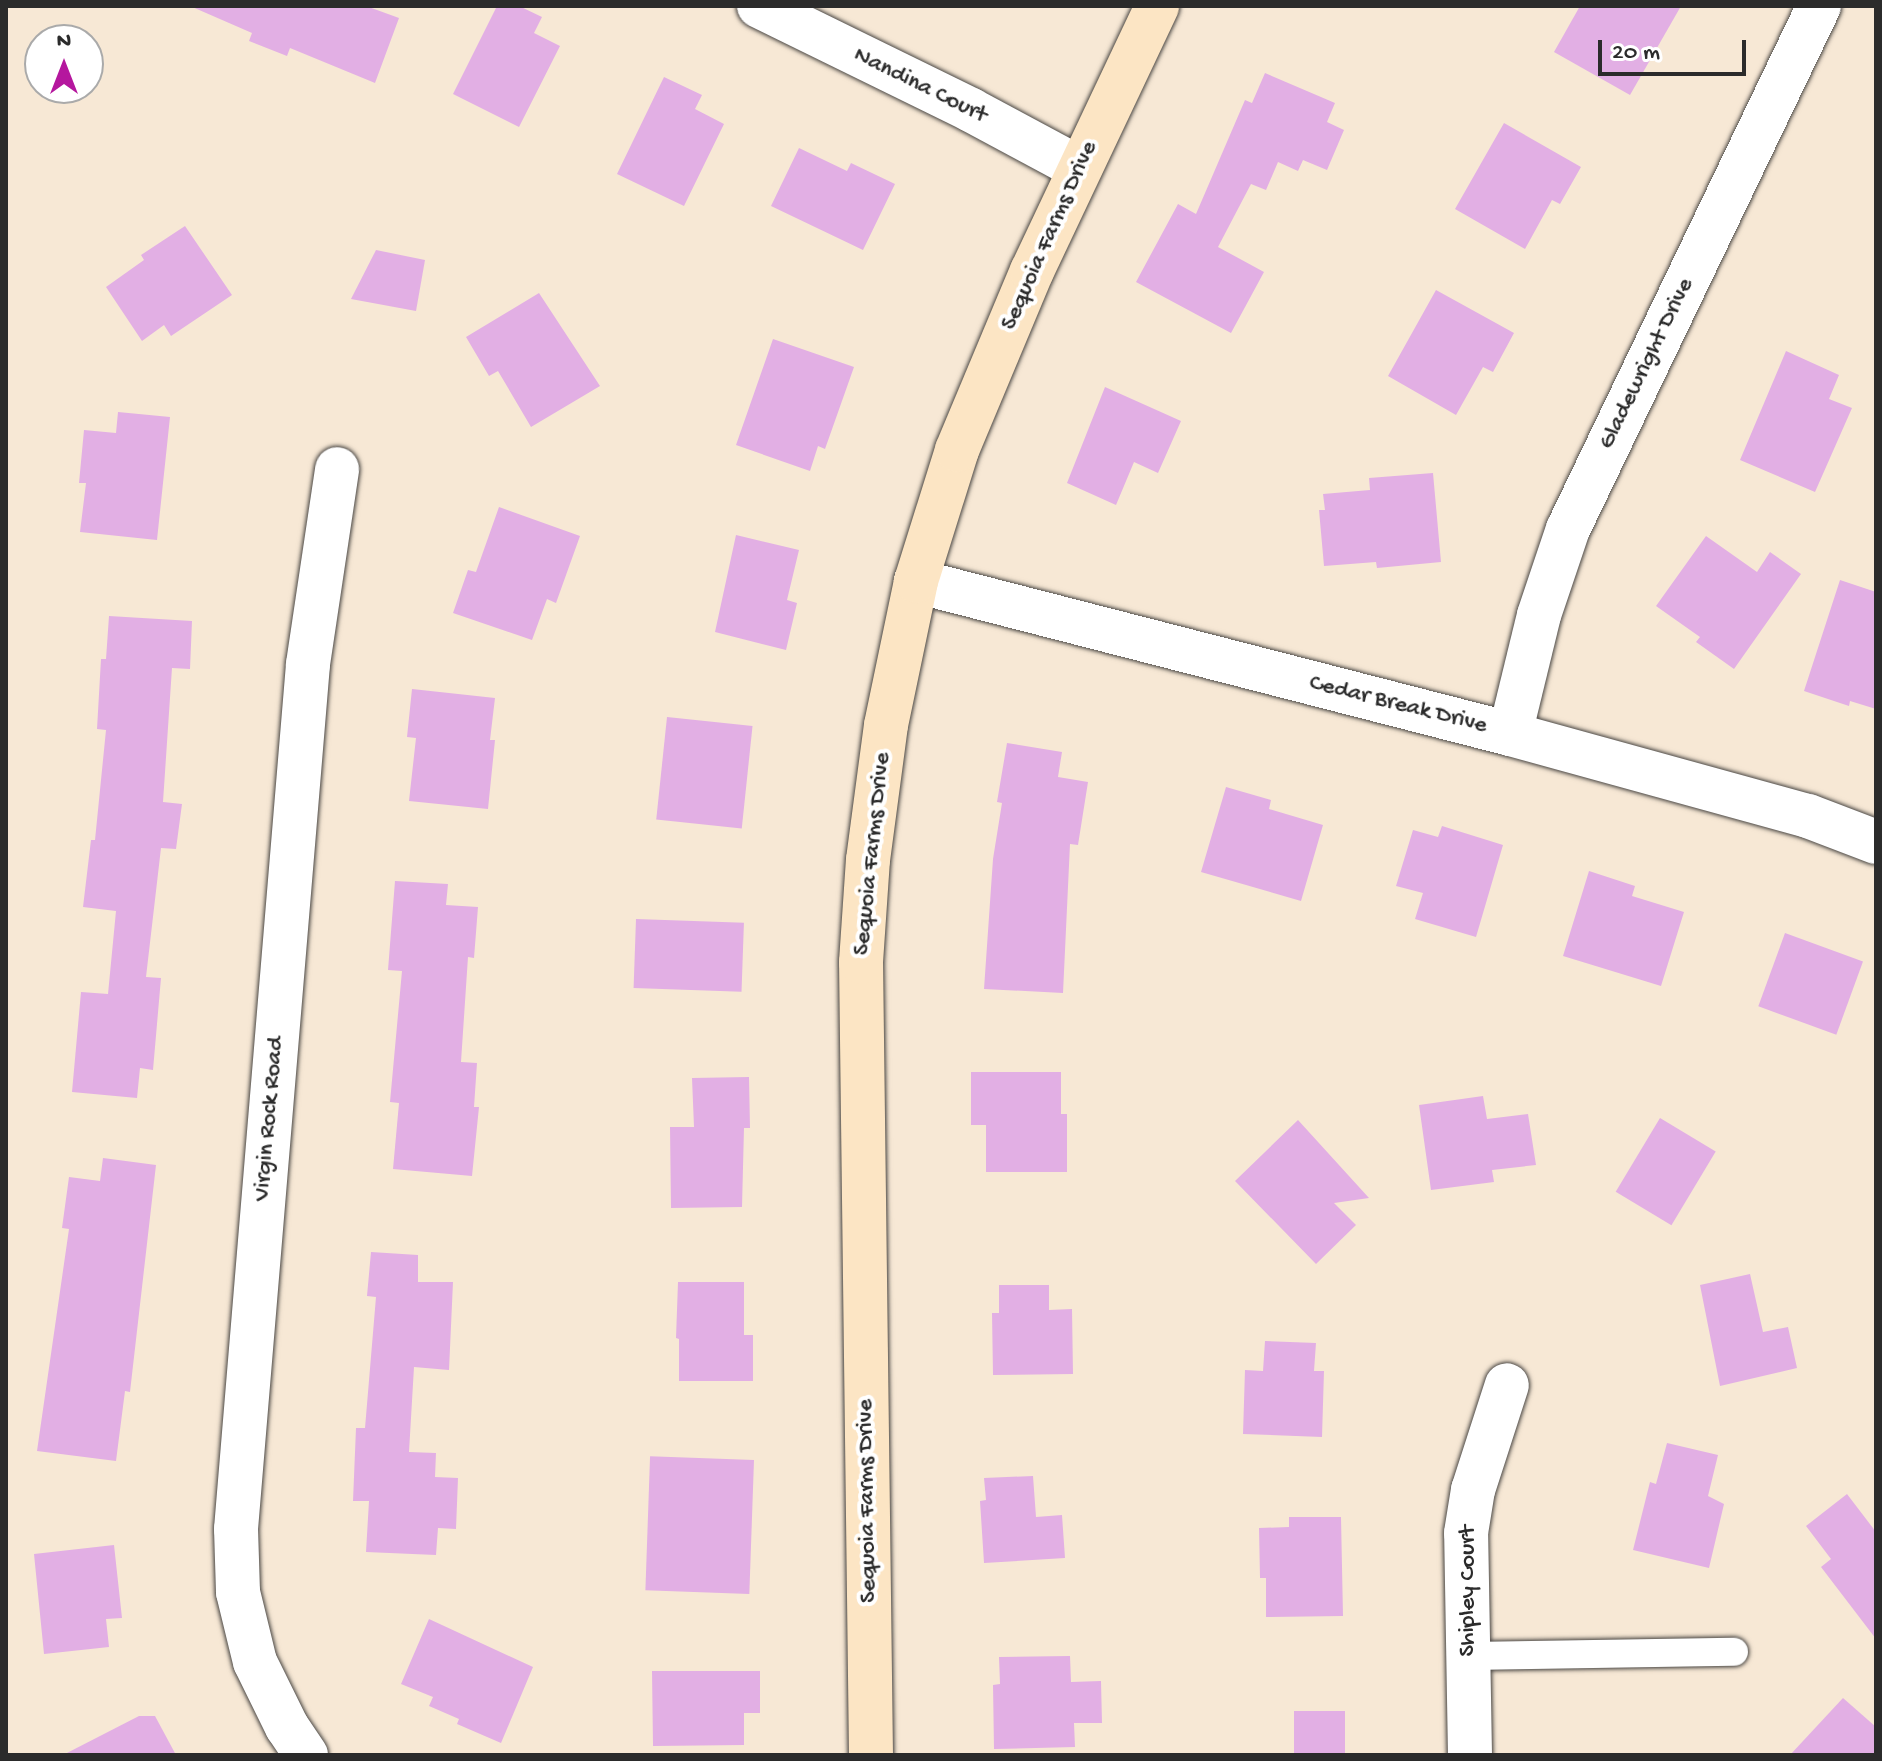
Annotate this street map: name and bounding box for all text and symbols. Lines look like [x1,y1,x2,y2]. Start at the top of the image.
north arrow [24,24,104,104]
scale bar [1602,24,1750,74]
text: N [57,29,71,55]
text: 20 m [1612,39,1660,68]
street label: Nandina Court [848,41,992,131]
street label: Sequoia Farms Drive [995,137,1105,335]
street label: Gladewright Drive [1593,274,1701,454]
street label: Cedar Break Drive [1306,669,1490,741]
street label: Sequoia Farms Drive [848,751,898,957]
street label: Virgin Rock Road [248,1036,292,1202]
street label: Sequoia Farms Drive [852,1399,884,1603]
street label: Shipley Court [1455,1525,1483,1657]

